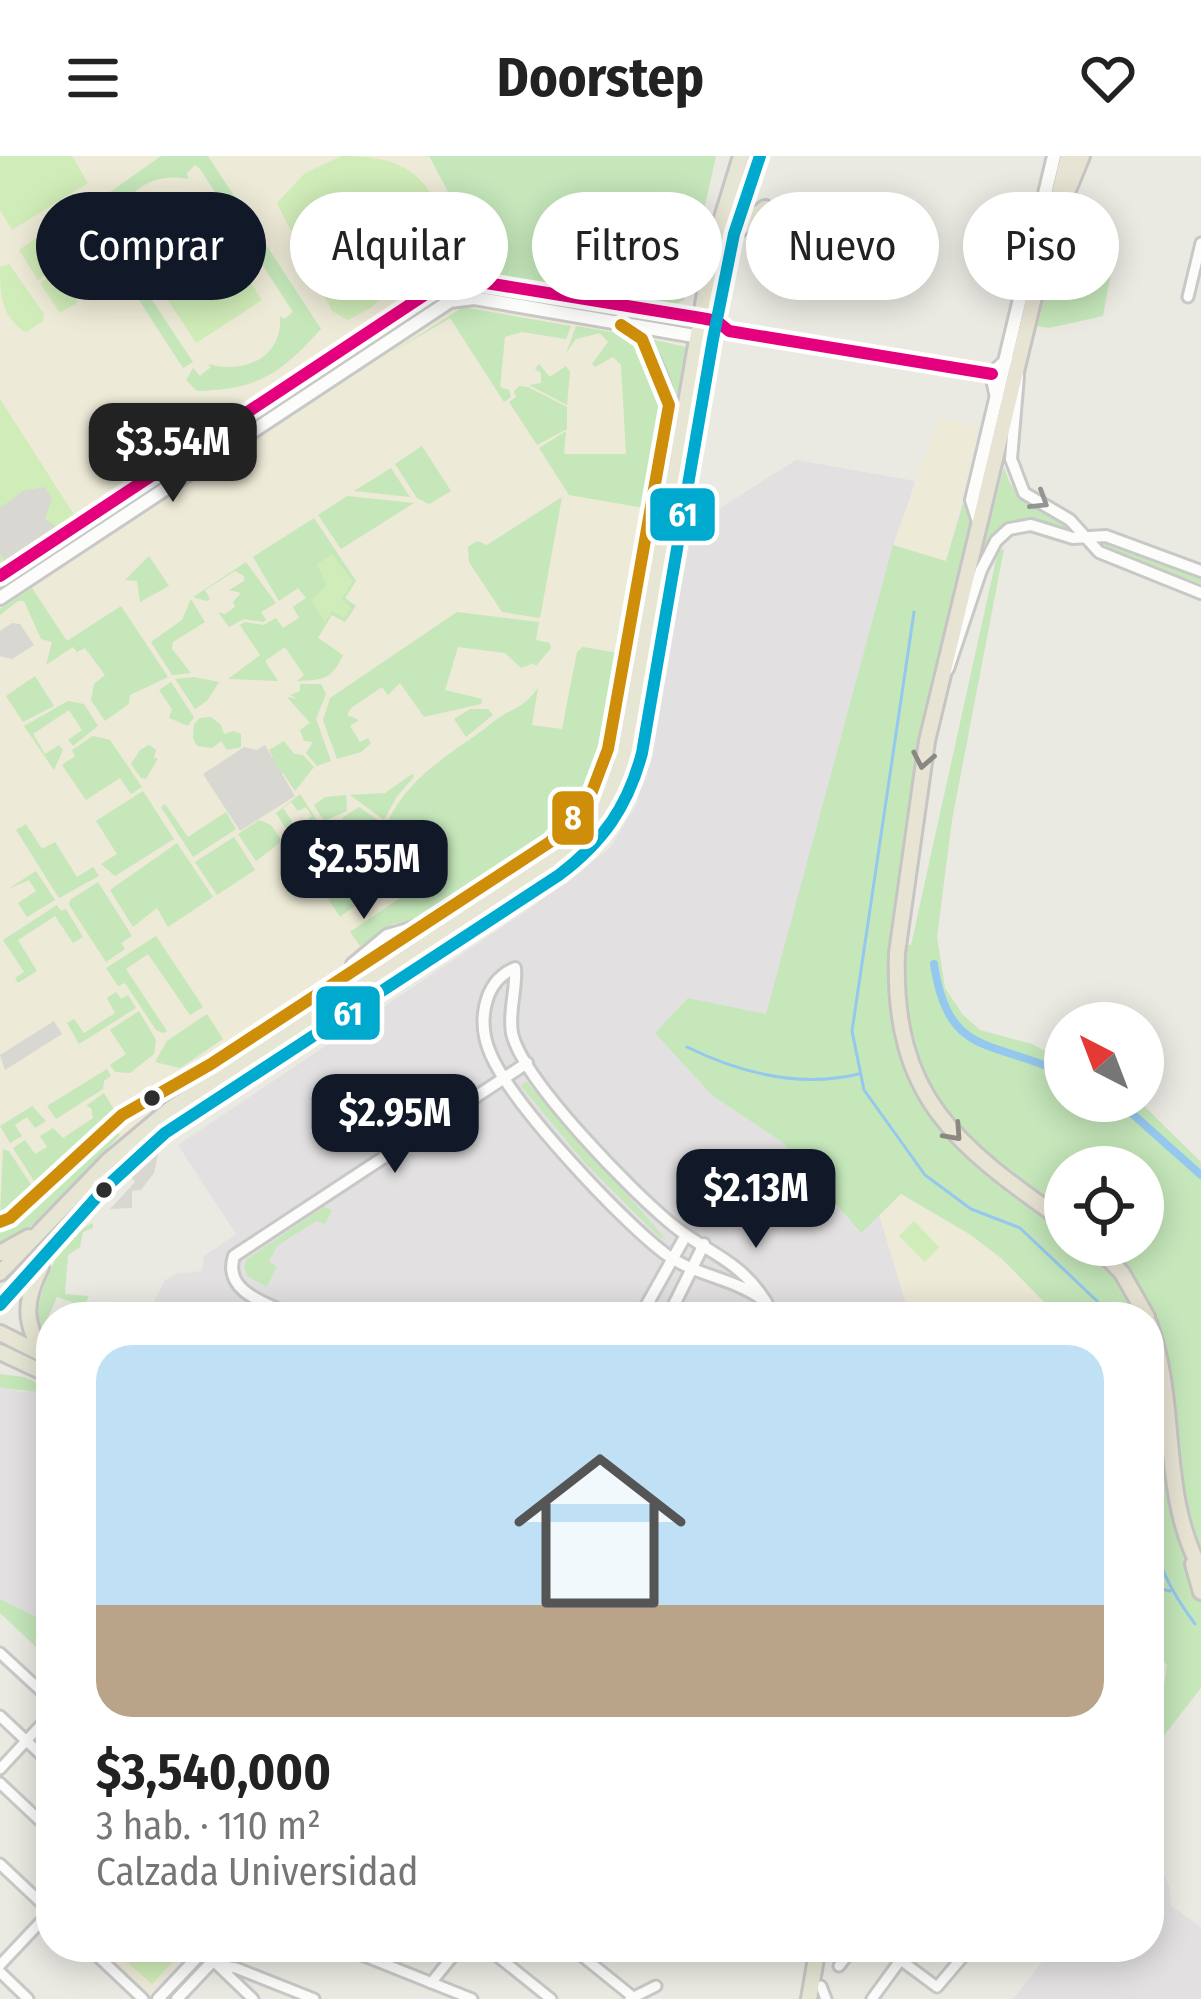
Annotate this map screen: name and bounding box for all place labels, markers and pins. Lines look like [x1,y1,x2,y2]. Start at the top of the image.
pin: $3.54M [75,403,271,505]
pin: $2.55M [266,820,462,922]
pin: $2.95M [297,1074,493,1176]
unlabelled marker [141,1087,163,1109]
pin: $2.13M [658,1149,854,1251]
unlabelled marker [93,1179,115,1201]

